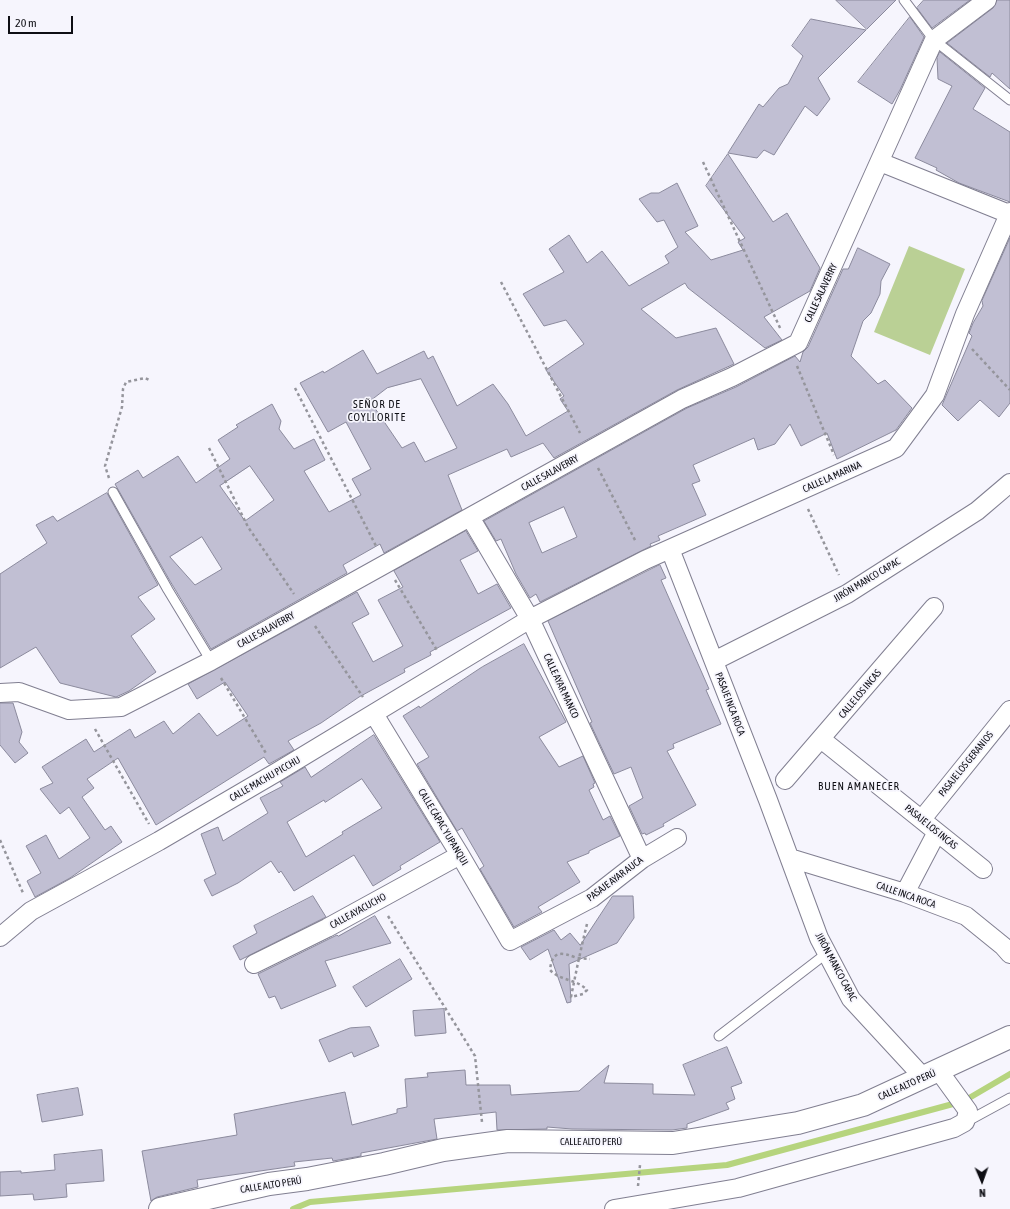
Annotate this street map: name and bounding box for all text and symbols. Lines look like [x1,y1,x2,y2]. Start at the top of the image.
scale bar [10,8,75,34]
text: 20 m [15,16,37,30]
street label: CALLE SALAVERRY [802,261,840,325]
district label: SEÑOR DE COYLLORITE [348,398,406,424]
street label: CALLE SALAVERRY [519,452,581,494]
street label: CALLE LA MARINA [801,459,863,495]
street label: JIRÓN MANCO CAPAC [831,555,903,605]
street label: CALLE SALAVERRY [235,609,297,651]
street label: CALLE AYAR MANCO [541,652,581,720]
street label: CALLE LOS INCAS [836,667,884,721]
street label: PASAJE INCA ROCA [712,671,748,737]
street label: PASAJE LOS GERANIOS [936,729,996,799]
street label: CALLE MACHU PICCHU [227,754,303,804]
district label: BUEN AMANECER [818,780,900,794]
street label: CALLE CÁPAC YUPANQUI [415,786,471,868]
street label: PASAJE LOS INCAS [902,802,960,852]
street label: PASAJE AYAR AUCA [585,854,645,904]
street label: CALLE INCA ROCA [875,879,937,911]
street label: CALLE AYACUCHO [328,891,388,931]
street label: JIRÓN MANCO CAPAC [813,931,859,1003]
street label: CALLE ALTO PERÚ [876,1067,938,1103]
street label: CALLE ALTO PERÚ [560,1136,622,1148]
north arrow [962,1161,1002,1201]
street label: CALLE ALTO PERÚ [239,1174,303,1196]
text: N [979,1187,986,1199]

